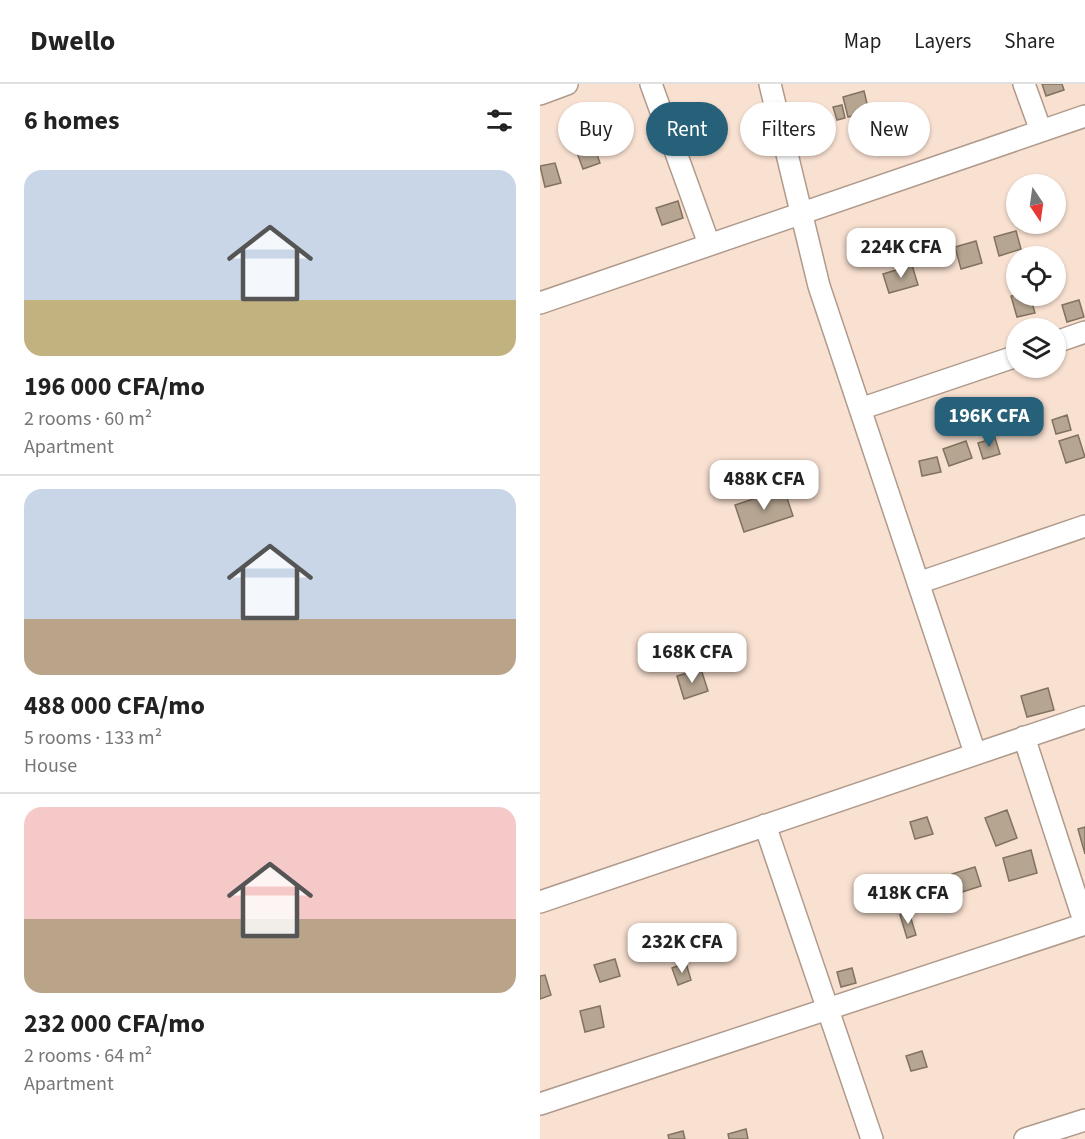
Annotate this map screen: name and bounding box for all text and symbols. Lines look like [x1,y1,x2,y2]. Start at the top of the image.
text: Dwello [30,21,115,61]
text: Map [844,26,881,56]
text: Layers [914,26,971,56]
text: Share [1004,26,1055,56]
text: 6 homes [24,102,119,139]
chip: Buy [558,102,634,156]
chip: Rent [646,102,728,156]
chip: Filters [740,102,836,156]
chip: New [848,102,930,156]
icon: filters [483,104,516,137]
north arrow [1006,174,1066,234]
map controls [1006,174,1066,378]
icon: home [216,209,324,317]
pin: 224K CFA [839,228,963,279]
text: 224K CFA [861,233,941,261]
button: locate [1006,246,1066,306]
button: layers [1006,318,1066,378]
text: 196 000 CFA/mo [24,368,205,405]
pin: 196K CFA [927,397,1051,448]
text: 196K CFA [949,402,1029,430]
text: 2 rooms · 60 m² [24,405,152,433]
text: Apartment [24,433,114,461]
pin: 488K CFA [702,460,826,511]
text: 488K CFA [724,465,804,493]
icon: home [216,528,324,636]
pin: 168K CFA [630,633,754,684]
text: 168K CFA [652,638,732,666]
text: 488 000 CFA/mo [24,687,205,724]
text: 5 rooms · 133 m² [24,724,162,752]
text: House [24,752,77,780]
icon: home [216,846,324,954]
pin: 418K CFA [846,874,970,925]
text: 418K CFA [868,879,948,907]
pin: 232K CFA [620,923,744,974]
text: 232K CFA [642,928,722,956]
text: 232 000 CFA/mo [24,1005,205,1042]
text: 2 rooms · 64 m² [24,1042,152,1070]
text: Apartment [24,1070,114,1098]

